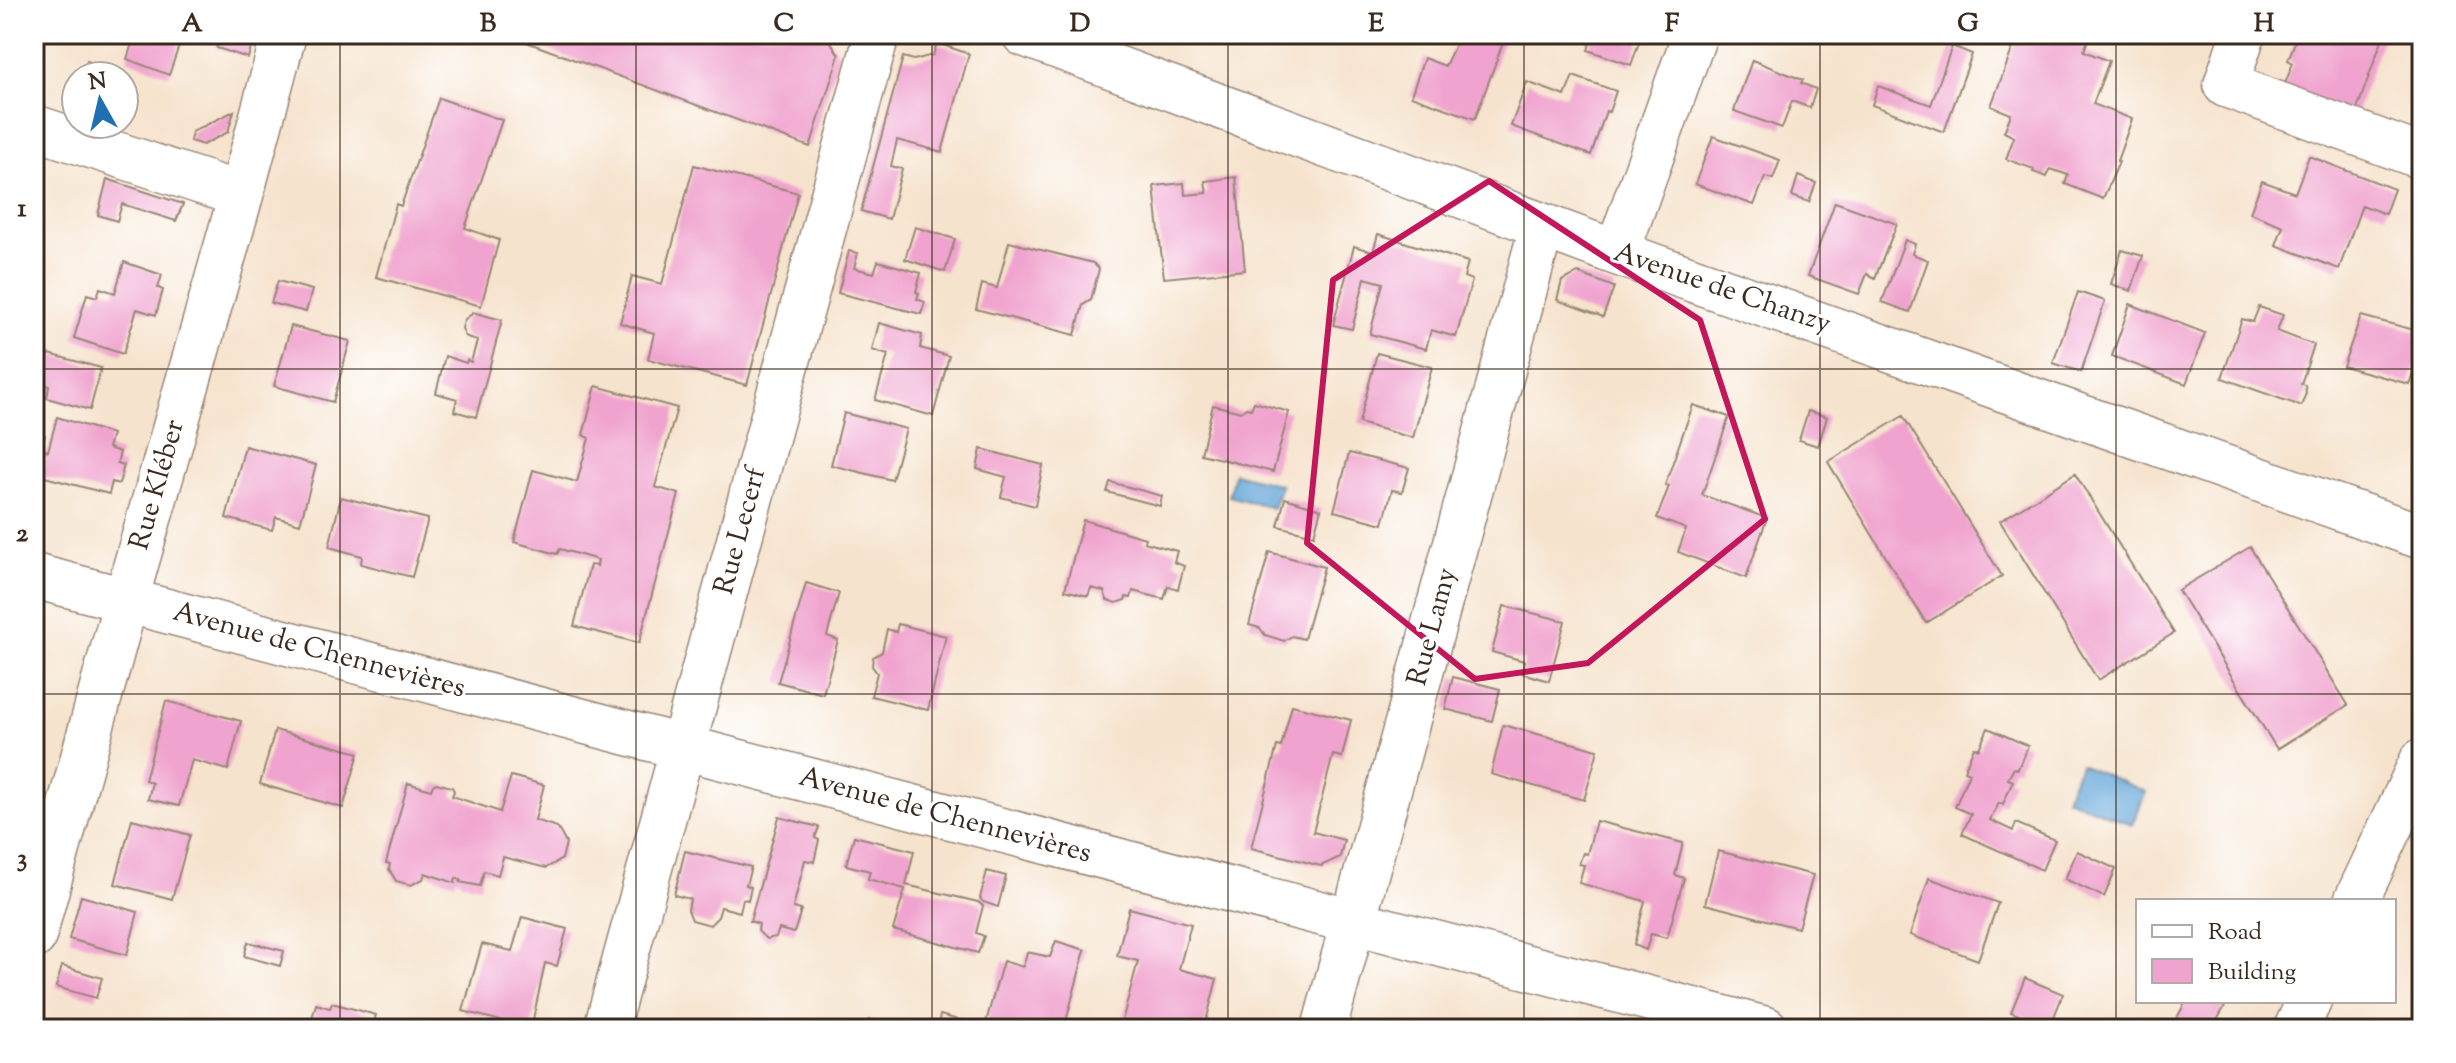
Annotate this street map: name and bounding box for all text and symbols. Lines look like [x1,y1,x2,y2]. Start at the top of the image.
text: A [181,6,203,43]
text: B [480,6,497,43]
text: C [774,6,794,43]
text: D [1070,6,1090,43]
text: E [1368,6,1384,43]
text: F [1665,6,1680,43]
text: G [1957,6,1979,43]
text: H [2254,6,2275,43]
north arrow [60,60,140,140]
text: N [87,66,109,100]
text: 1 [18,191,27,228]
street label: Avenue de Chanzy [1608,233,1836,345]
street label: Rue Kléber [120,415,196,555]
street label: Rue Lecerf [705,462,778,599]
text: 2 [16,516,29,553]
street label: Rue Lamy [1398,564,1468,690]
street label: Avenue de Chennevières [168,593,470,709]
street label: Avenue de Chennevières [794,758,1096,874]
text: 3 [17,841,27,878]
legend [2136,899,2396,1003]
text: Road [2208,916,2262,950]
text: Building [2208,956,2297,990]

